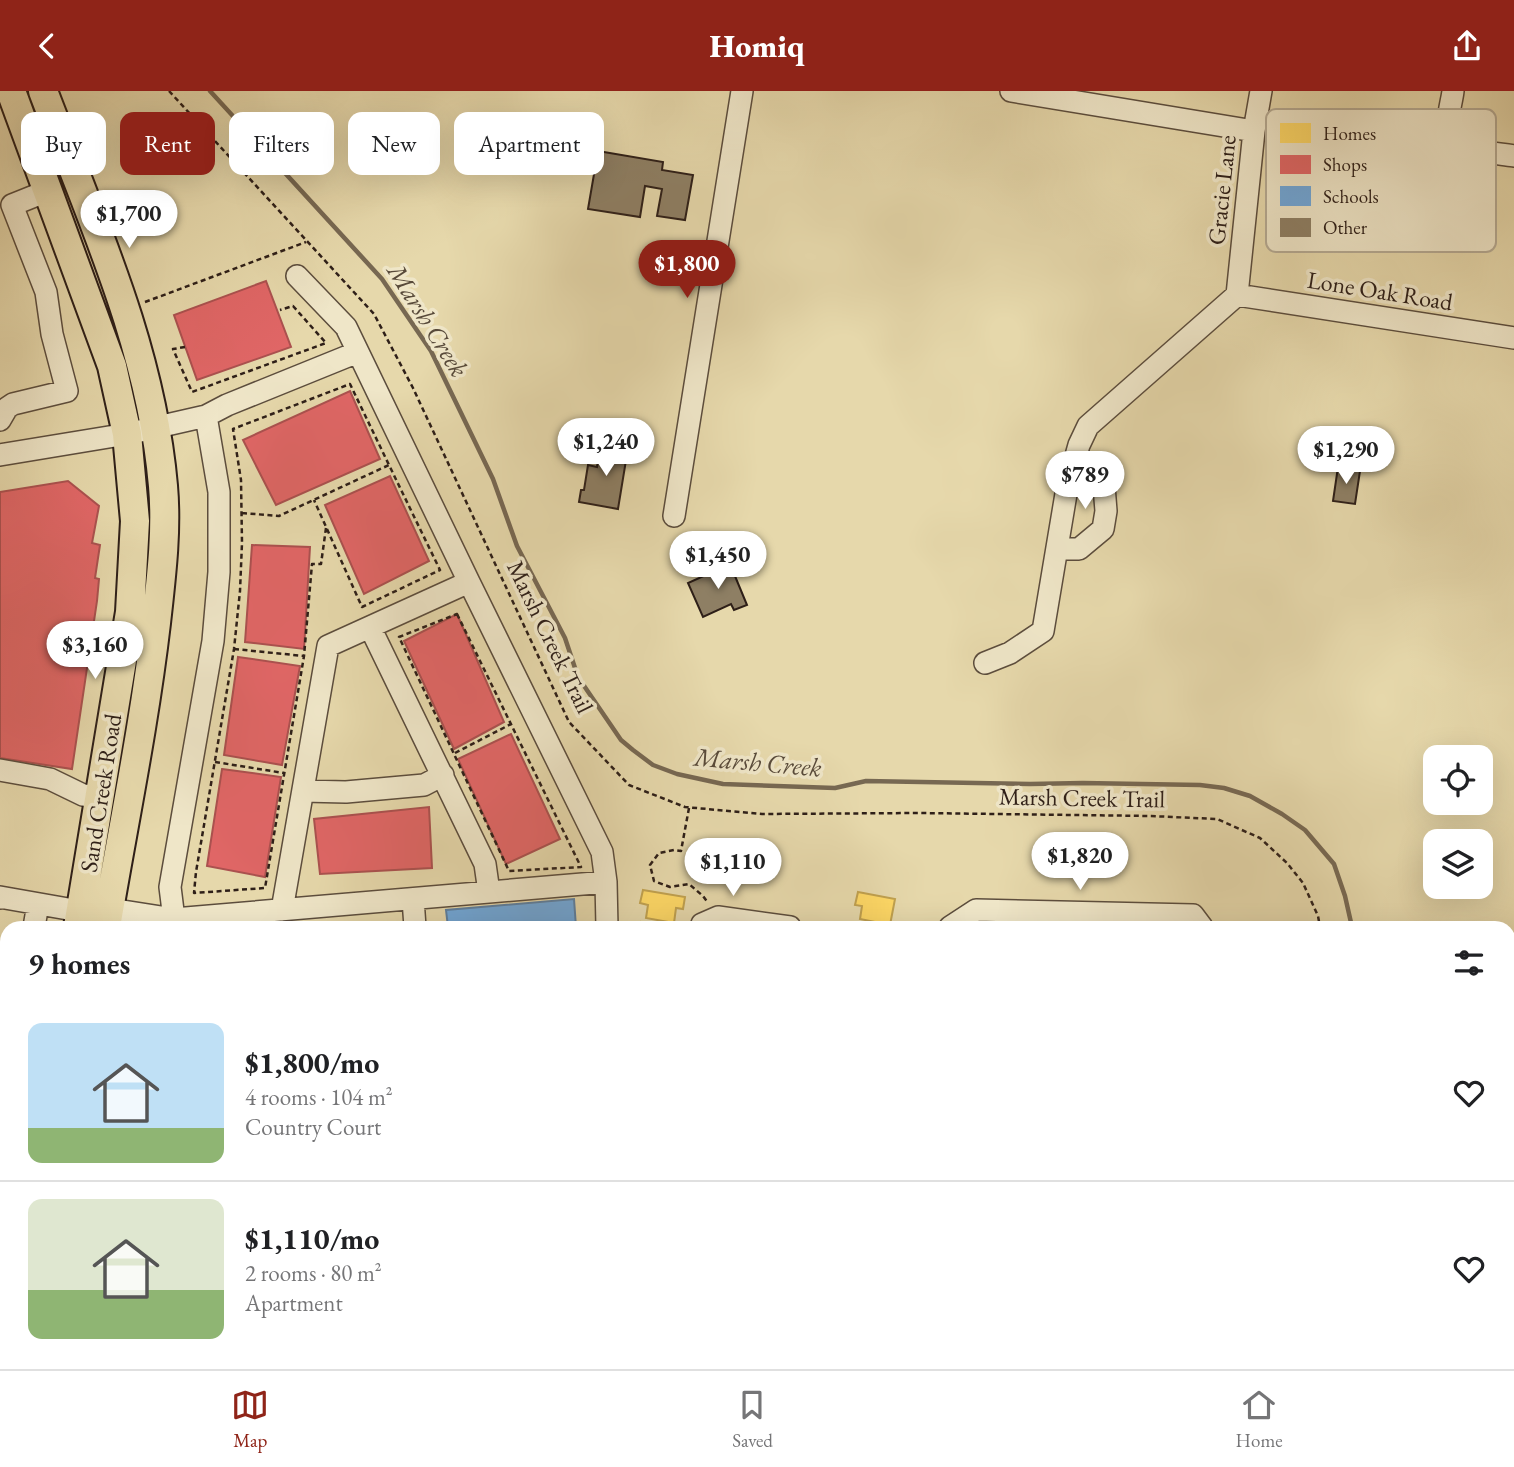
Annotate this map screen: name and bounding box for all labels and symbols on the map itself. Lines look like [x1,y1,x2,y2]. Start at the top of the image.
legend [1266,109,1496,252]
text: Homes [1323,121,1376,146]
street label: Gracie Lane [1200,133,1243,247]
text: Shops [1323,152,1367,177]
text: Schools [1323,184,1379,209]
pin: $1,700 [72,191,186,250]
text: Other [1323,215,1368,240]
pin: $1,800 [630,241,744,300]
water label: Marsh Creek [379,255,476,383]
street label: Lone Oak Road [1305,264,1456,317]
pin: $1,240 [549,419,663,478]
pin: $1,290 [1289,427,1403,486]
pin: $789 [1044,451,1126,511]
pin: $1,450 [661,531,775,591]
street label: Marsh Creek Trail [500,555,601,718]
pin: $3,160 [38,621,152,681]
street label: Sand Creek Road [73,711,128,874]
water label: Marsh Creek [691,739,823,785]
street label: Marsh Creek Trail [999,781,1166,814]
pin: $1,820 [1023,833,1137,892]
pin: $1,110 [676,839,790,898]

